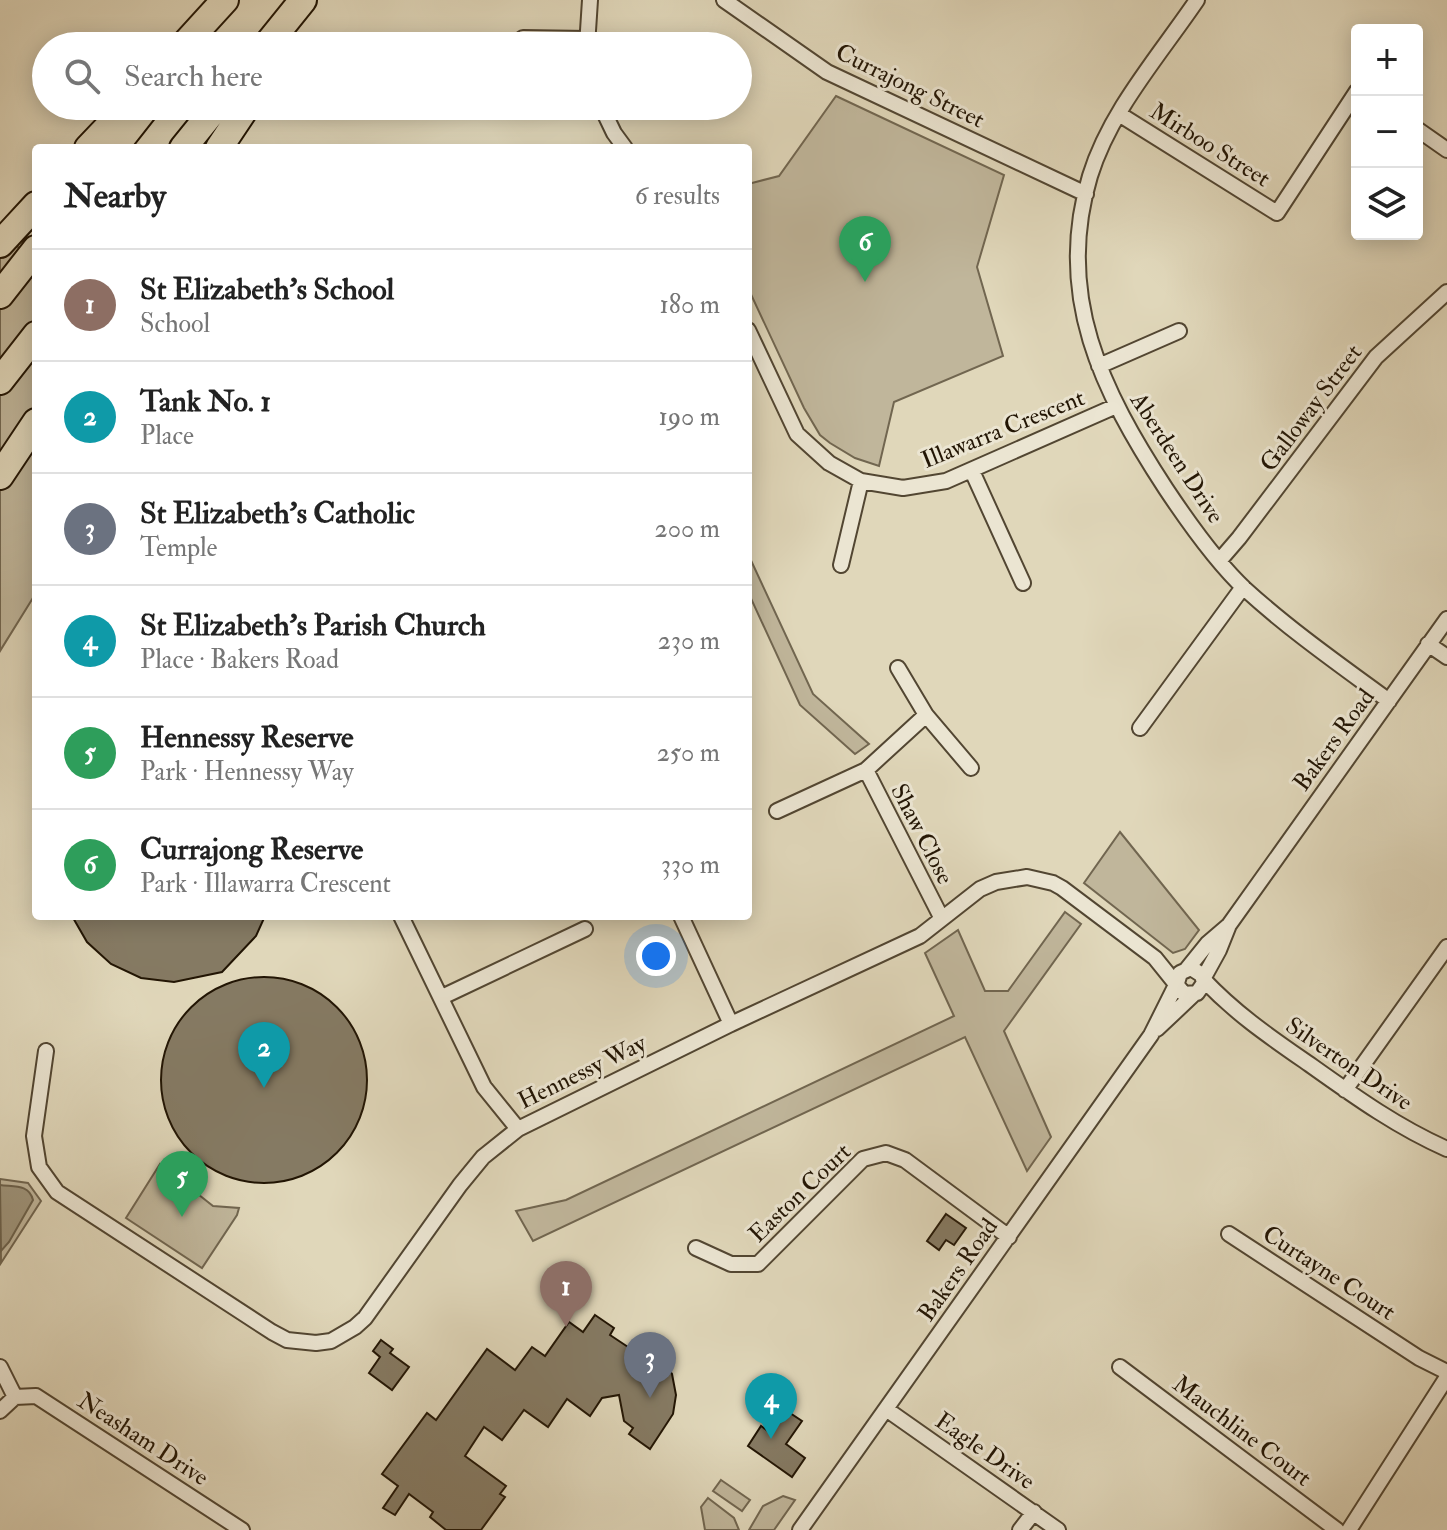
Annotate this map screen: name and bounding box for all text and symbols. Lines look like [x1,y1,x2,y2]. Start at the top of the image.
map controls [1351,24,1423,240]
button: + [1351,24,1423,96]
search box [32,32,752,120]
street label: Currajong Street [831,37,990,135]
icon: search [60,54,104,98]
text: Search here [124,58,263,95]
street label: Mirboo Street [1144,96,1276,194]
button: − [1351,96,1423,168]
button: layers [1351,168,1423,240]
text: Nearby [64,175,166,218]
text: 6 results [635,180,720,212]
pin: 6 [839,216,891,282]
text: St Elizabeth's School [140,271,394,308]
text: 1 [85,289,95,321]
text: 180 m [660,289,720,321]
text: School [140,308,210,340]
street label: Galloway Street [1253,338,1369,478]
street label: Illawarra Crescent [917,382,1089,476]
text: Tank No. 1 [140,383,271,420]
street label: Aberdeen Drive [1123,386,1231,529]
text: 2 [83,401,97,433]
text: 190 m [659,401,720,433]
text: Place [140,420,194,452]
text: St Elizabeth's Catholic [140,495,415,532]
text: 3 [85,513,95,545]
text: 200 m [655,513,720,545]
text: Temple [140,532,217,564]
text: St Elizabeth's Parish Church [140,607,486,644]
text: 4 [83,625,97,657]
text: 230 m [658,625,720,657]
text: Place · Bakers Road [140,644,339,676]
street label: Bakers Road [1286,683,1382,797]
text: Hennessy Reserve [140,719,354,756]
text: 5 [84,737,96,769]
text: 250 m [657,737,720,769]
text: Park · Hennessy Way [140,756,354,788]
street label: Shaw Close [883,778,961,890]
text: Currajong Reserve [140,831,363,868]
text: 6 [83,849,97,881]
text: 330 m [661,849,720,881]
text: Park · Illawarra Crescent [140,868,391,900]
your location [636,936,676,976]
street label: Silverton Drive [1280,1010,1418,1118]
pin: 2 [238,1022,290,1088]
street label: Hennessy Way [513,1027,652,1116]
street label: Easton Court [742,1136,858,1249]
pin: 5 [156,1151,208,1217]
street label: Bakers Road [911,1212,1005,1328]
street label: Curtayne Court [1257,1218,1402,1328]
pin: 1 [540,1261,592,1327]
pin: 3 [624,1332,676,1398]
street label: Mauchline Court [1166,1369,1318,1493]
pin: 4 [745,1373,797,1439]
street label: Neasham Drive [72,1385,214,1493]
street label: Eagle Drive [929,1405,1041,1497]

